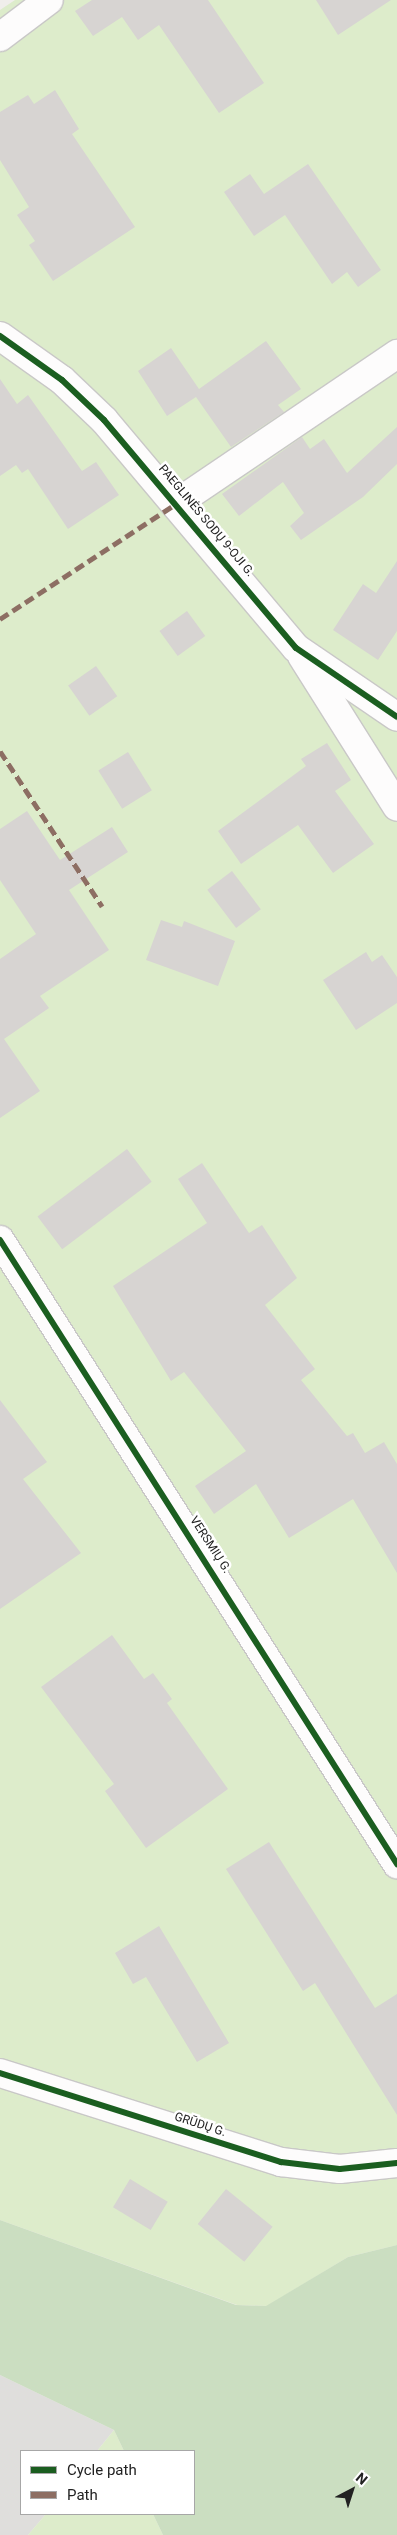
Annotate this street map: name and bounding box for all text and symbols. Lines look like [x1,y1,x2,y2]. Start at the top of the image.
street label: PAEGLINĖS SODŲ 9-OJI G. [155,462,257,580]
street label: VERSMIŲ G. [186,1514,234,1576]
street label: GRŪDŲ G. [172,2110,228,2140]
legend [20,2450,195,2515]
text: Cycle path [67,2461,137,2479]
north arrow [327,2465,377,2515]
text: N [353,2469,371,2488]
text: Path [67,2486,98,2504]

